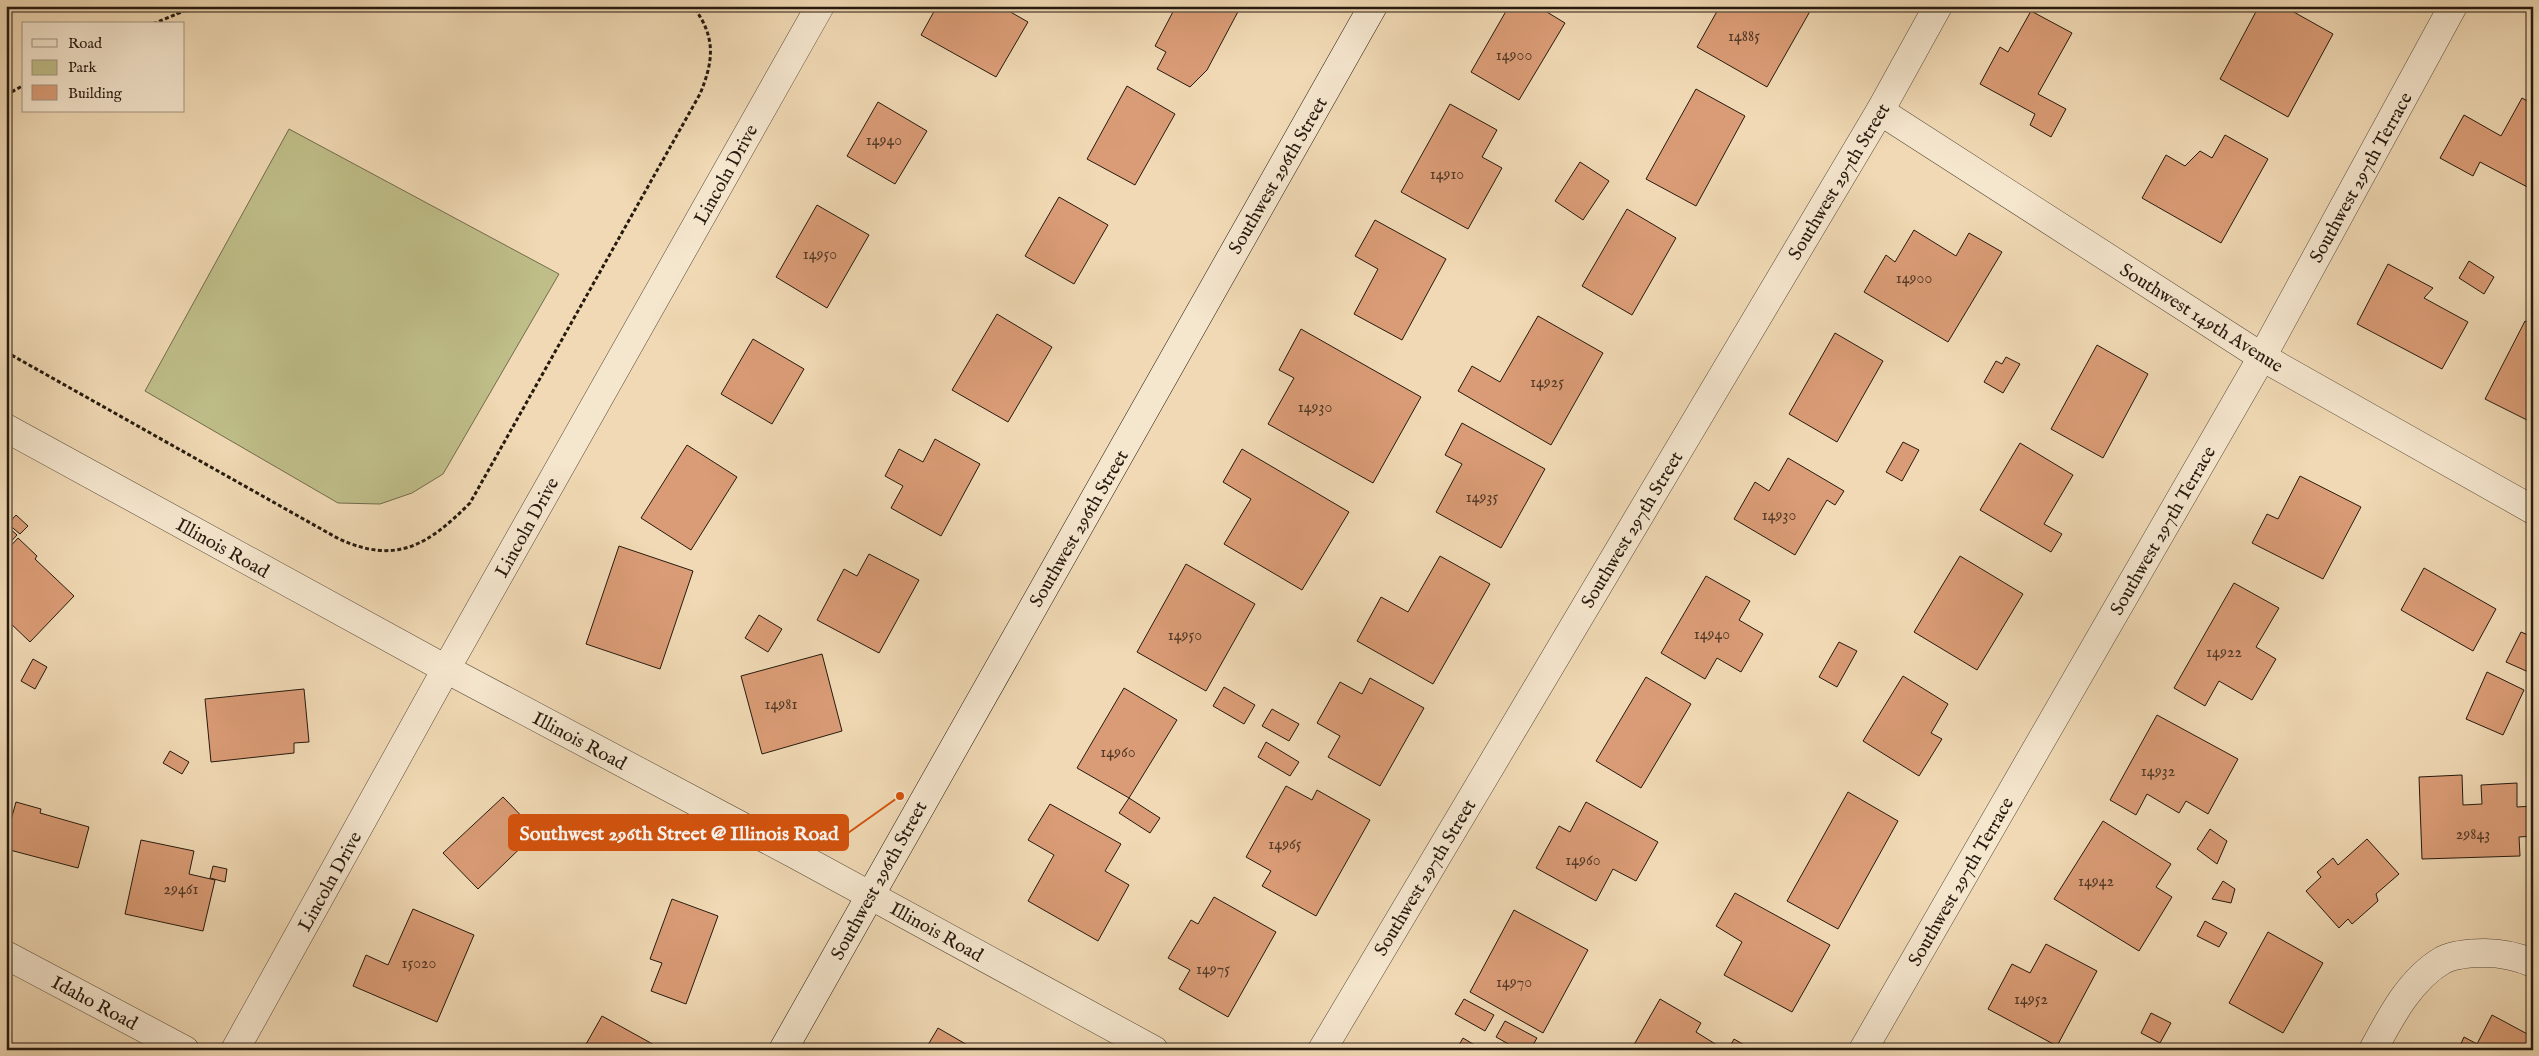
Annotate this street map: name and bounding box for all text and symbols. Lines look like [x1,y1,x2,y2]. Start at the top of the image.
legend [22,22,185,112]
house number: 14885 [1728,27,1760,47]
text: Road [68,34,103,53]
house number: 14900 [1496,46,1532,66]
text: Park [68,58,98,77]
text: Building [68,84,123,103]
street label: Southwest 297th Terrace [2305,88,2419,267]
street label: Southwest 296th Street [1224,93,1334,259]
street label: Southwest 297th Street [1783,99,1896,265]
street label: Lincoln Drive [689,120,764,229]
house number: 14940 [866,131,902,151]
house number: 14910 [1430,165,1464,185]
house number: 14950 [803,245,837,265]
street label: Southwest 149th Avenue [2115,259,2287,379]
house number: 14900 [1896,269,1932,289]
house number: 14925 [1530,373,1564,393]
house number: 14930 [1298,398,1332,418]
street label: Southwest 297th Terrace [2105,442,2222,620]
street label: Southwest 296th Street [1025,446,1135,612]
street label: Southwest 297th Street [1576,447,1689,613]
street label: Lincoln Drive [490,473,565,582]
house number: 14935 [1466,488,1498,508]
house number: 14930 [1762,506,1796,526]
street label: Illinois Road [171,513,274,585]
house number: 14940 [1694,625,1730,645]
house number: 14950 [1168,626,1202,646]
house number: 14922 [2206,643,2242,663]
house number: 14981 [764,695,798,715]
street label: Illinois Road [528,707,631,777]
house number: 14960 [1100,743,1136,763]
house number: 14932 [2141,762,2175,782]
street label: Southwest 297th Terrace [1903,793,2020,971]
street label: Southwest 297th Street [1369,795,1482,961]
street label: Southwest 296th Street [826,797,934,965]
callout: Southwest 296th Street @ Illinois Road [509,815,848,850]
text: Southwest 296th Street @ Illinois Road [519,822,840,847]
house number: 29843 [2456,825,2490,845]
street label: Lincoln Drive [293,827,368,936]
house number: 14965 [1268,835,1302,855]
house number: 14960 [1565,851,1601,871]
house number: 14942 [2078,872,2114,892]
house number: 29461 [164,880,198,900]
street label: Illinois Road [885,897,988,969]
house number: 15020 [402,954,437,974]
house number: 14975 [1196,960,1230,980]
street label: Idaho Road [47,971,142,1037]
house number: 14970 [1496,973,1532,993]
house number: 14952 [2014,990,2048,1010]

